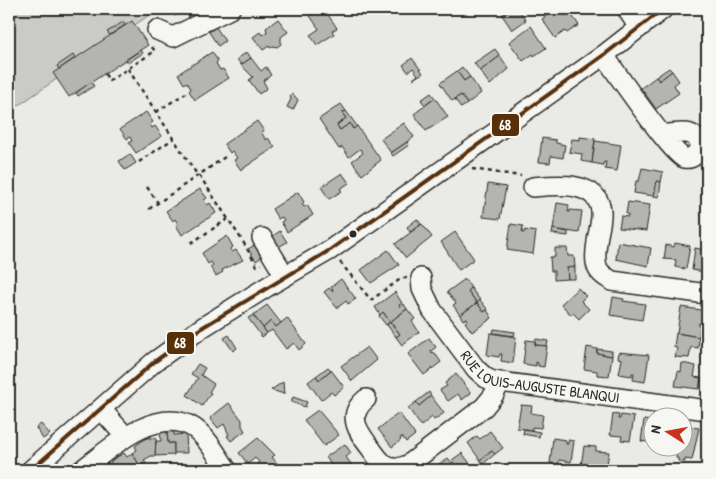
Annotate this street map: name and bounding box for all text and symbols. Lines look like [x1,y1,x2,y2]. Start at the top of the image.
line badge: 68 [491,113,520,137]
text: 68 [499,115,511,134]
unlabelled marker [348,229,358,239]
line badge: 68 [166,331,195,355]
text: 68 [174,333,186,352]
street label: RUE LOUIS-AUGUSTE BLANQUI [456,346,621,408]
north arrow [644,406,694,456]
text: N [645,423,665,435]

